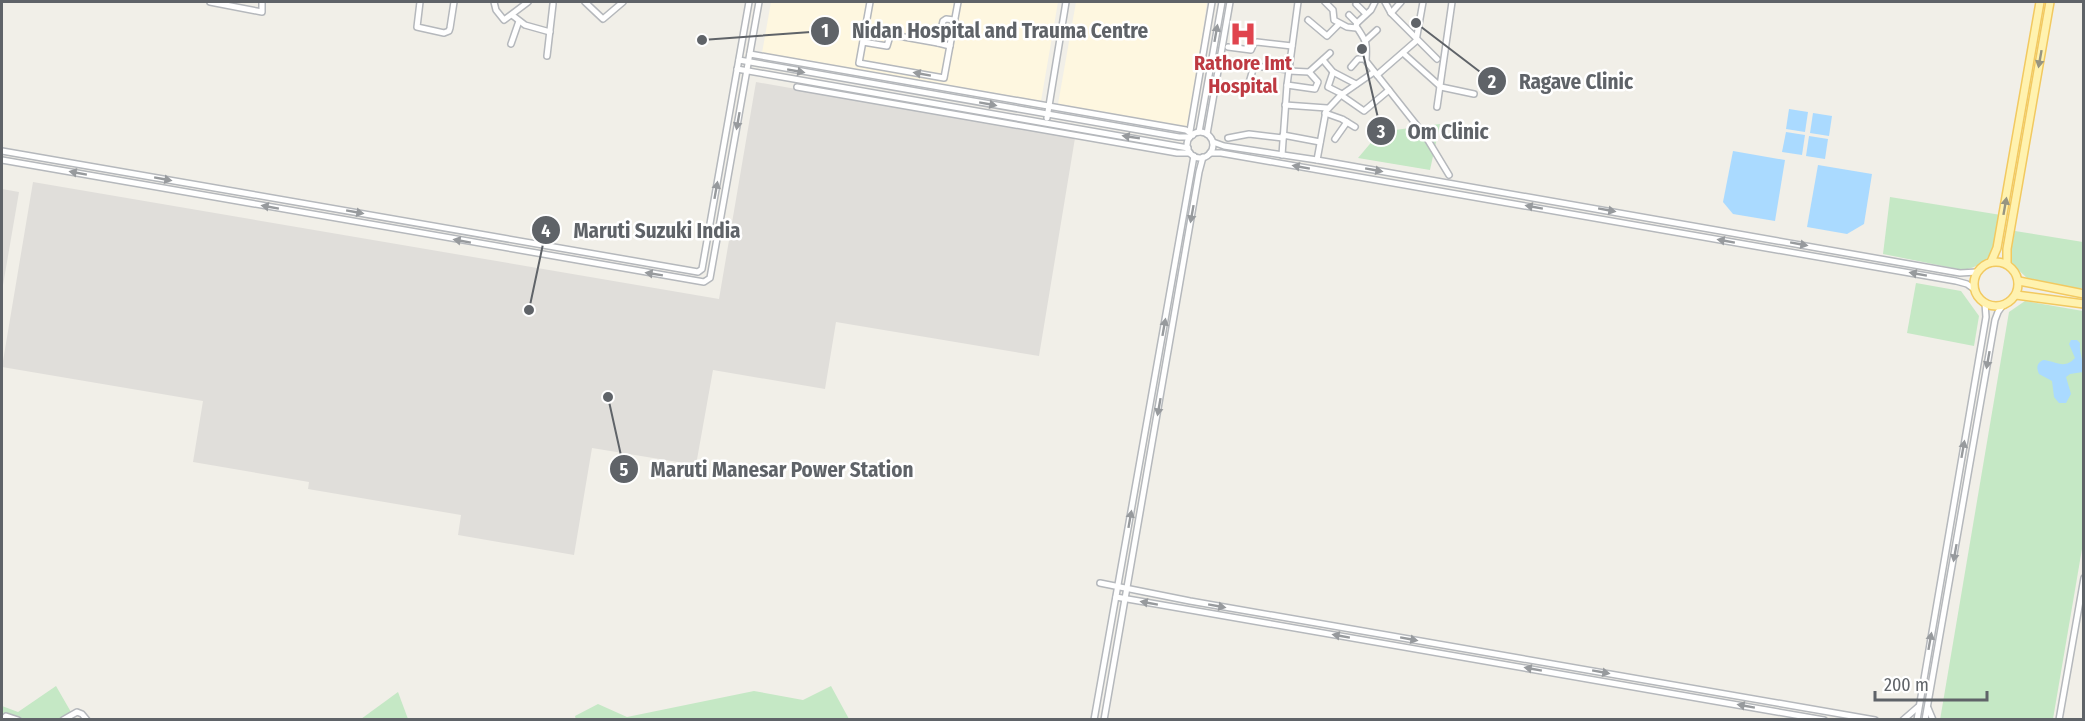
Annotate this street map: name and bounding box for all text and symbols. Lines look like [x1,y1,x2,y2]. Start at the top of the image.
callout: Nidan Hospital and Trauma Centre [810,11,1161,50]
text: Nidan Hospital and Trauma Centre [852,18,1148,44]
hospital icon: Rathore Imt Hospital [1228,19,1258,49]
text: 1 [821,20,829,42]
one-way arrow [1212,24,1221,43]
one-way arrow [2035,50,2044,69]
place label: Rathore Imt Hospital [1194,51,1293,98]
callout: Ragave Clinic [1477,62,1645,101]
one-way arrow [787,67,806,76]
one-way arrow [912,69,931,78]
text: Ragave Clinic [1519,69,1634,95]
text: 2 [1487,71,1496,93]
one-way arrow [979,100,998,109]
one-way arrow [733,112,742,131]
callout: Om Clinic [1366,112,1501,151]
text: Om Clinic [1407,119,1489,145]
text: 3 [1376,121,1386,143]
one-way arrow [1121,132,1140,141]
one-way arrow [1291,162,1310,171]
one-way arrow [1364,166,1383,175]
one-way arrow [68,169,87,178]
one-way arrow [153,175,172,184]
one-way arrow [712,181,721,200]
one-way arrow [2001,196,2010,215]
one-way arrow [260,202,279,211]
one-way arrow [1524,203,1543,212]
one-way arrow [1187,205,1196,224]
one-way arrow [1598,206,1617,215]
one-way arrow [345,208,364,217]
callout: Maruti Suzuki India [531,211,752,250]
text: Maruti Suzuki India [573,218,741,244]
text: 4 [541,220,551,242]
one-way arrow [452,236,471,245]
one-way arrow [1716,236,1735,245]
one-way arrow [1790,240,1809,249]
one-way arrow [1909,269,1928,278]
one-way arrow [644,270,663,279]
one-way arrow [1160,318,1169,337]
one-way arrow [1983,351,1992,370]
one-way arrow [1154,397,1163,416]
one-way arrow [1959,439,1968,458]
callout: Maruti Manesar Power Station [609,450,926,489]
text: Maruti Manesar Power Station [651,457,913,483]
text: 5 [620,459,629,481]
one-way arrow [1126,510,1135,529]
one-way arrow [1950,543,1959,562]
one-way arrow [1139,598,1158,607]
one-way arrow [1207,602,1226,611]
one-way arrow [1331,631,1350,640]
one-way arrow [1926,631,1935,650]
one-way arrow [1400,635,1419,644]
scale bar [1875,664,1988,702]
one-way arrow [1523,665,1542,674]
one-way arrow [1592,668,1611,677]
text: 200 m [1884,674,1929,696]
one-way arrow [1736,701,1755,710]

